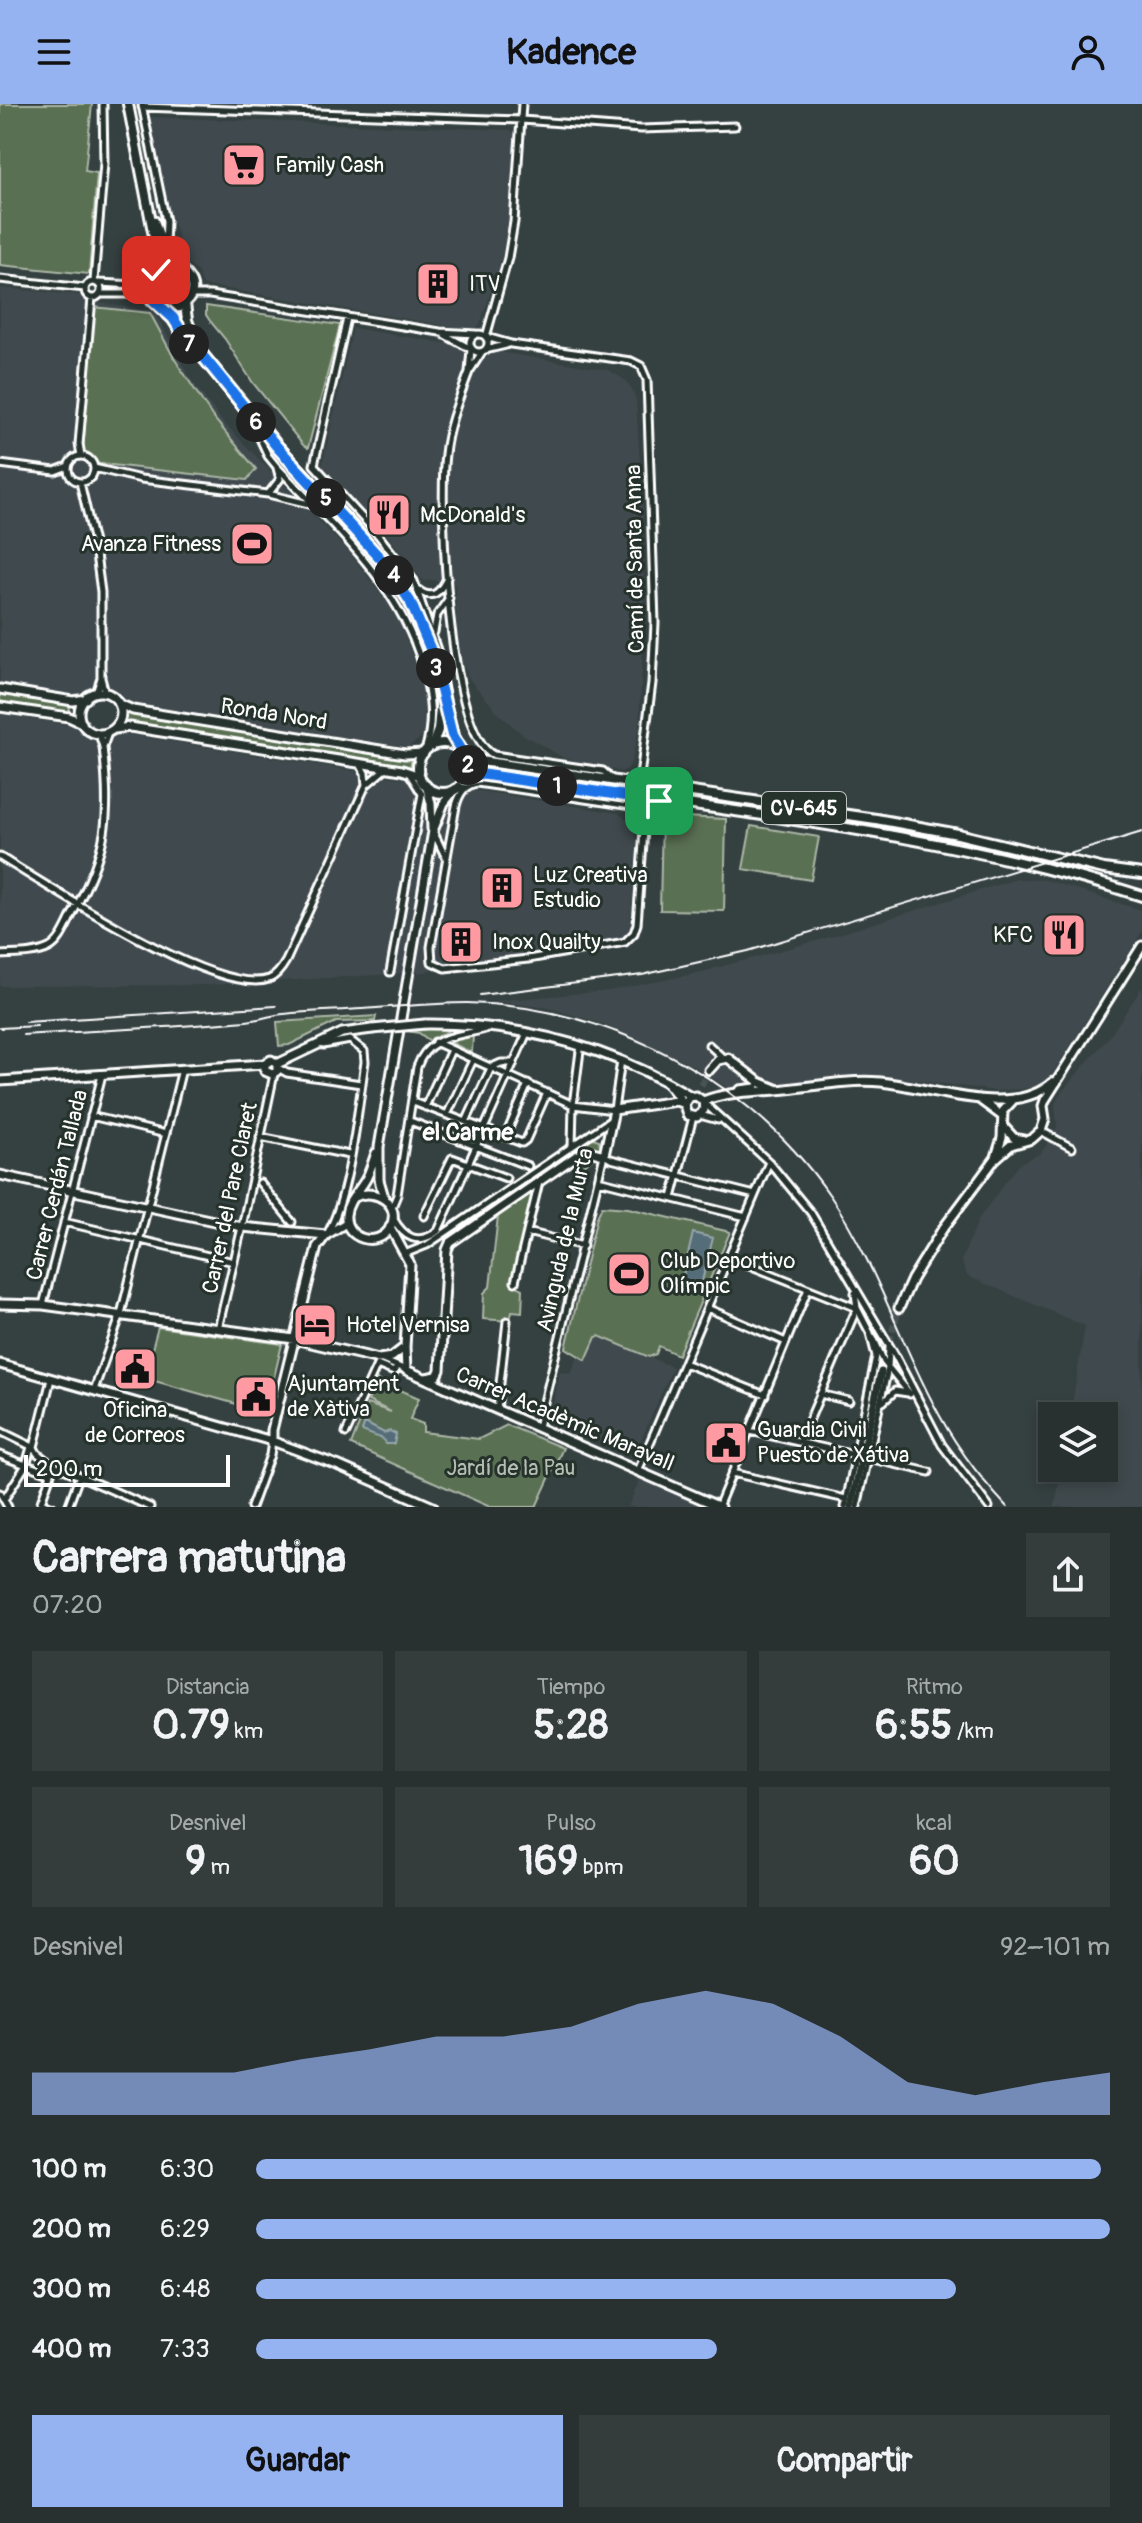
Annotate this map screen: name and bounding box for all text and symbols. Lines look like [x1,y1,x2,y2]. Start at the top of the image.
icon: menu [32,30,76,74]
text: Kadence [506,30,636,75]
icon: person [1066,30,1110,74]
supermarket icon: Family Cash [220,141,268,189]
place label: Family Cash [275,151,384,179]
pin [122,236,190,304]
icon: check [134,248,178,292]
building icon: ITV [414,260,462,308]
place label: ITV [469,270,501,298]
pin: 7 [169,324,209,364]
text: 7 [183,330,195,358]
pin: 6 [236,402,276,442]
text: 6 [250,408,262,436]
street label: Camí de Santa Anna [619,464,651,654]
pin: 5 [306,478,346,518]
text: 5 [320,484,332,512]
restaurant icon: McDonald's [365,491,413,539]
place label: McDonald's [420,501,525,529]
sports icon: Avanza Fitness [228,520,276,568]
place label: Avanza Fitness [81,530,221,558]
pin: 4 [374,555,414,595]
text: 4 [388,561,400,589]
pin: 3 [416,648,456,688]
text: 3 [430,654,442,682]
street label: Ronda Nord [219,692,329,736]
pin: 2 [448,745,488,785]
text: 2 [462,751,474,779]
pin: 1 [537,766,577,806]
pin [625,767,693,835]
text: 1 [553,772,561,800]
icon: arrive [637,779,681,823]
road number: CV-645 [762,792,846,824]
place label: Luz Creativa Estudio [533,861,648,914]
building icon: Luz Creativa Estudio [478,864,526,912]
restaurant icon: KFC [1040,911,1088,959]
building icon: Inox Quailty [437,918,485,966]
place label: KFC [993,921,1033,949]
place label: Inox Quailty [492,928,601,956]
street label: Carrer Cerdán Tallada [20,1087,94,1283]
street label: Carrer del Pare Claret [196,1100,264,1296]
district label: el Carme [422,1118,514,1147]
street label: Avinguda de la Murta [530,1145,600,1335]
place label: Club Deportivo Olímpic [660,1247,795,1300]
sports icon: Club Deportivo Olímpic [605,1250,653,1298]
hotel icon: Hotel Vernisa [291,1301,339,1349]
place label: Hotel Vernisa [346,1311,470,1339]
public building icon: Oficina de Correos [111,1345,159,1393]
street label: Carrer Acadèmic Maravall [451,1360,679,1478]
place label: Ajuntament de Xàtiva [287,1370,399,1423]
public building icon: Ajuntament de Xàtiva [232,1373,280,1421]
place label: Oficina de Correos [85,1396,185,1449]
map controls [1038,1402,1118,1482]
button: layers [1038,1402,1118,1482]
place label: Guardia Civil Puesto de Xátiva [757,1416,909,1469]
public building icon: Guardia Civil Puesto de Xátiva [702,1419,750,1467]
scale bar [24,1451,230,1487]
park label: Jardí de la Pau [447,1454,575,1482]
text: 200 m [36,1455,103,1483]
text: Carrera matutina [32,1531,346,1586]
button: share [1026,1533,1110,1617]
text: 07:20 [32,1589,103,1621]
text: Distancia [166,1673,250,1701]
text: Tiempo [537,1673,605,1701]
text: Ritmo [906,1673,963,1701]
text: 0.79 [152,1701,230,1750]
text: 5:28 [534,1701,608,1750]
text: 6:55 [875,1701,952,1750]
text: km [230,1717,263,1745]
text: /km [952,1717,994,1745]
text: Desnivel [169,1809,246,1837]
text: Pulso [546,1809,596,1837]
text: kcal [916,1809,952,1837]
text: 9 [185,1837,206,1886]
text: 169 [518,1837,578,1886]
text: 60 [909,1837,960,1886]
text: m [206,1853,230,1881]
text: bpm [578,1853,624,1881]
text: Desnivel [32,1931,124,1963]
text: 92–101 m [1000,1931,1110,1963]
text: 100 m [32,2153,106,2185]
text: 6:30 [160,2153,214,2185]
text: 200 m [32,2213,111,2245]
text: 6:29 [160,2213,210,2245]
text: 300 m [32,2273,111,2305]
text: 6:48 [160,2273,210,2305]
text: 400 m [32,2333,111,2365]
text: 7:33 [160,2333,210,2365]
button: Guardar [32,2415,563,2507]
button: Compartir [579,2415,1110,2507]

